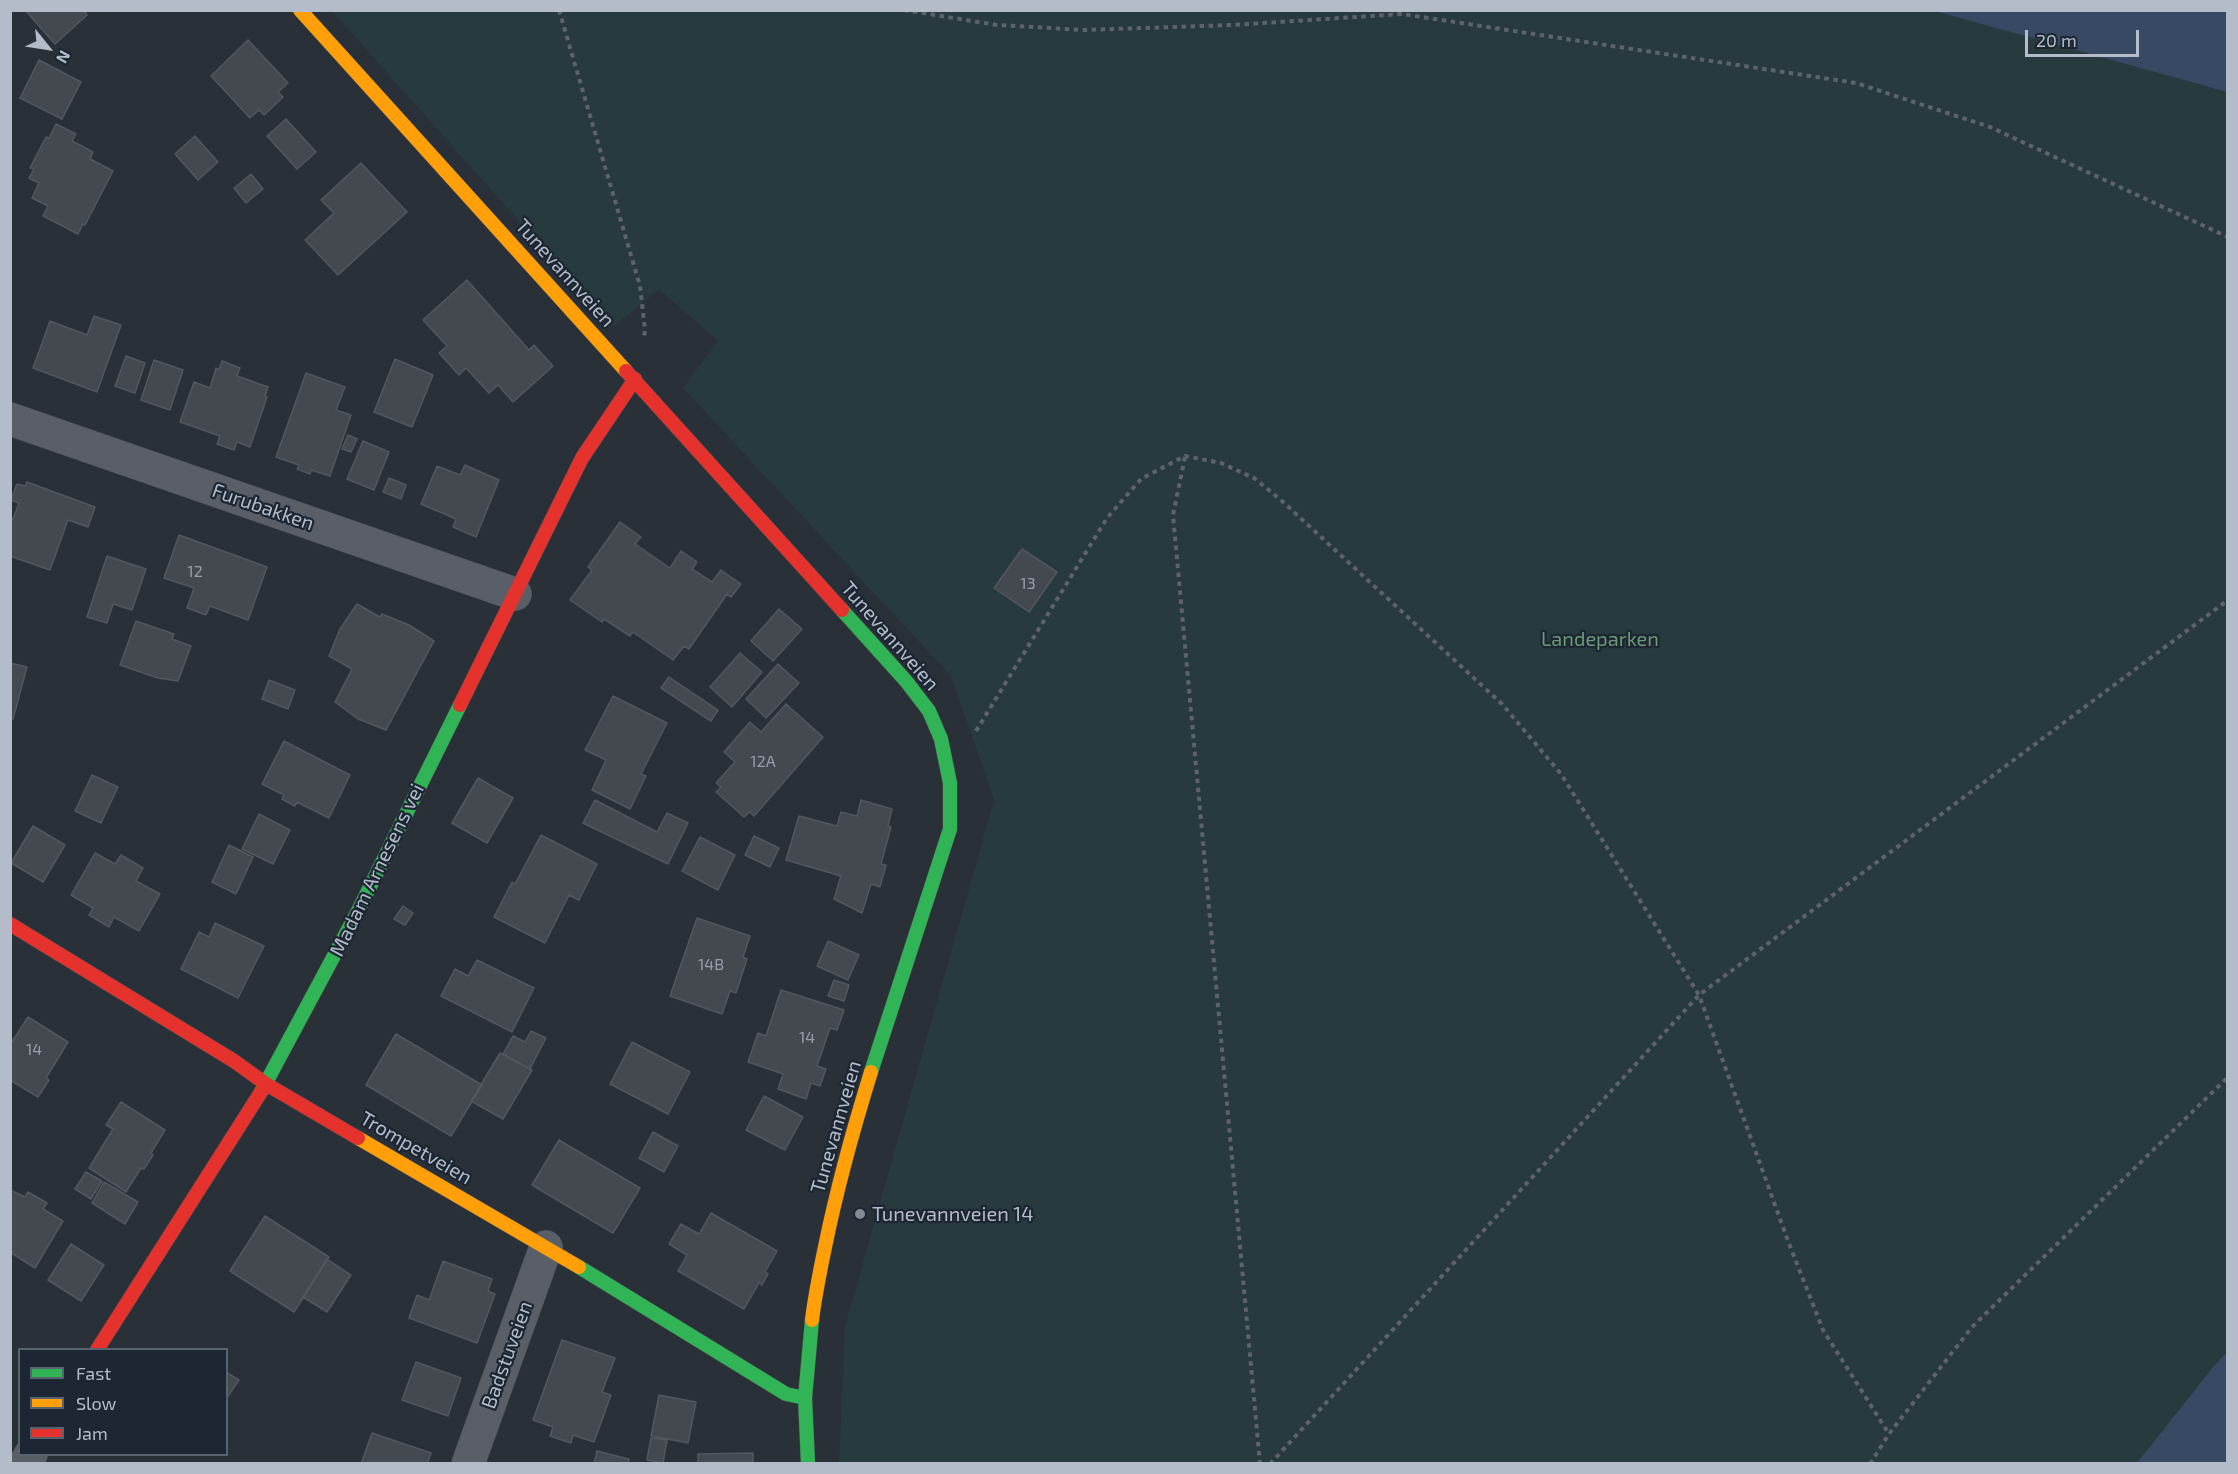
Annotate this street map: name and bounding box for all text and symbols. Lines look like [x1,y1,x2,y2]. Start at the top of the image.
north arrow [18,18,78,78]
scale bar [2028,18,2142,56]
text: 20 m [2036,29,2077,51]
text: N [53,47,75,67]
street label: Tunevannveien [510,214,620,332]
street label: Furubakken [209,478,317,536]
house number: 12 [187,562,203,582]
house number: 13 [1020,574,1036,594]
street label: Tunevannveien [836,577,944,695]
park label: Landeparken [1541,627,1659,651]
house number: 12A [750,752,776,772]
street label: Madam Arnesens vei [325,780,429,960]
house number: 14B [698,955,724,975]
house number: 14 [799,1028,815,1048]
house number: 14 [26,1040,42,1060]
street label: Tunevannveien [806,1058,866,1196]
street label: Trompetveien [356,1106,476,1190]
place label: Tunevannveien 14 [872,1202,1034,1226]
marker: Tunevannveien 14 [853,1207,867,1221]
street label: Badstuveien [476,1298,538,1412]
legend [18,1348,228,1456]
text: Fast [76,1362,111,1384]
text: Slow [76,1392,116,1414]
text: Jam [76,1422,108,1444]

